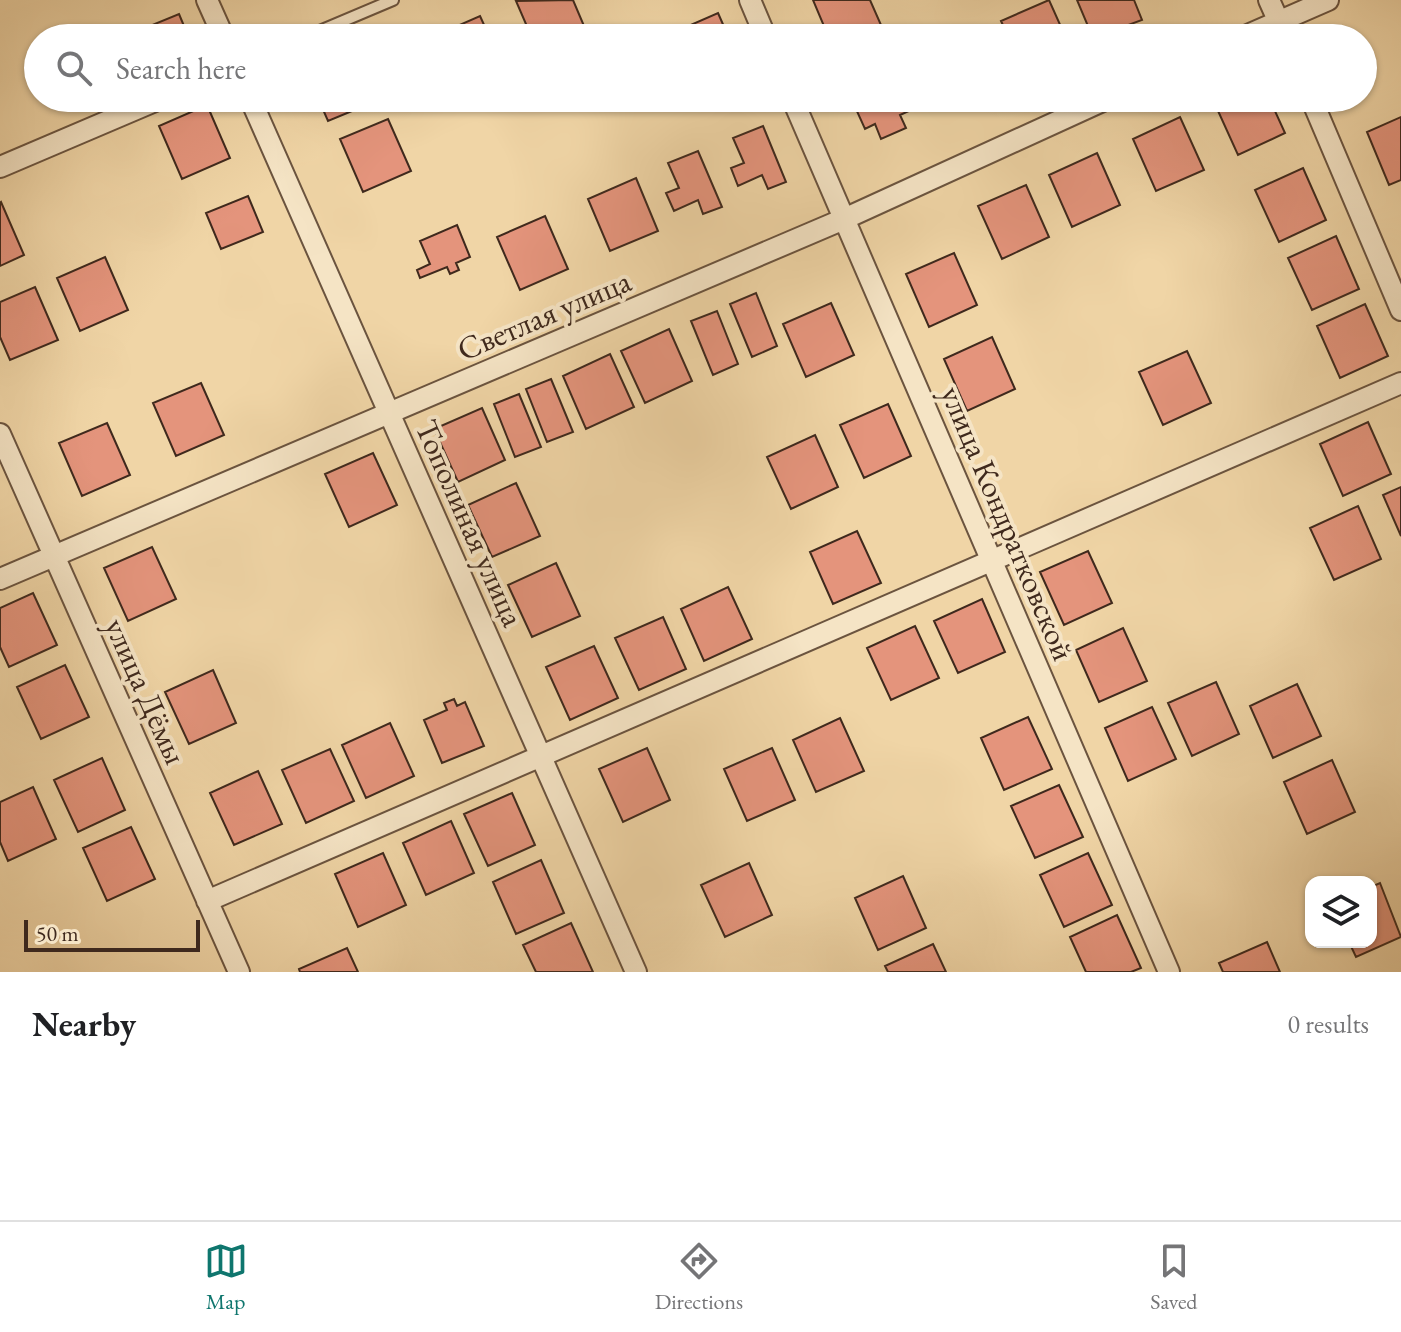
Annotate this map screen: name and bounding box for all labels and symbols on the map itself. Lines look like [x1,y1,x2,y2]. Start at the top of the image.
street label: Светлая улица [451,260,637,370]
street label: улица Кондратковской [931,379,1085,667]
street label: Тополиная улица [406,413,534,633]
street label: улица Дёмы [95,611,197,771]
scale bar [24,916,200,952]

